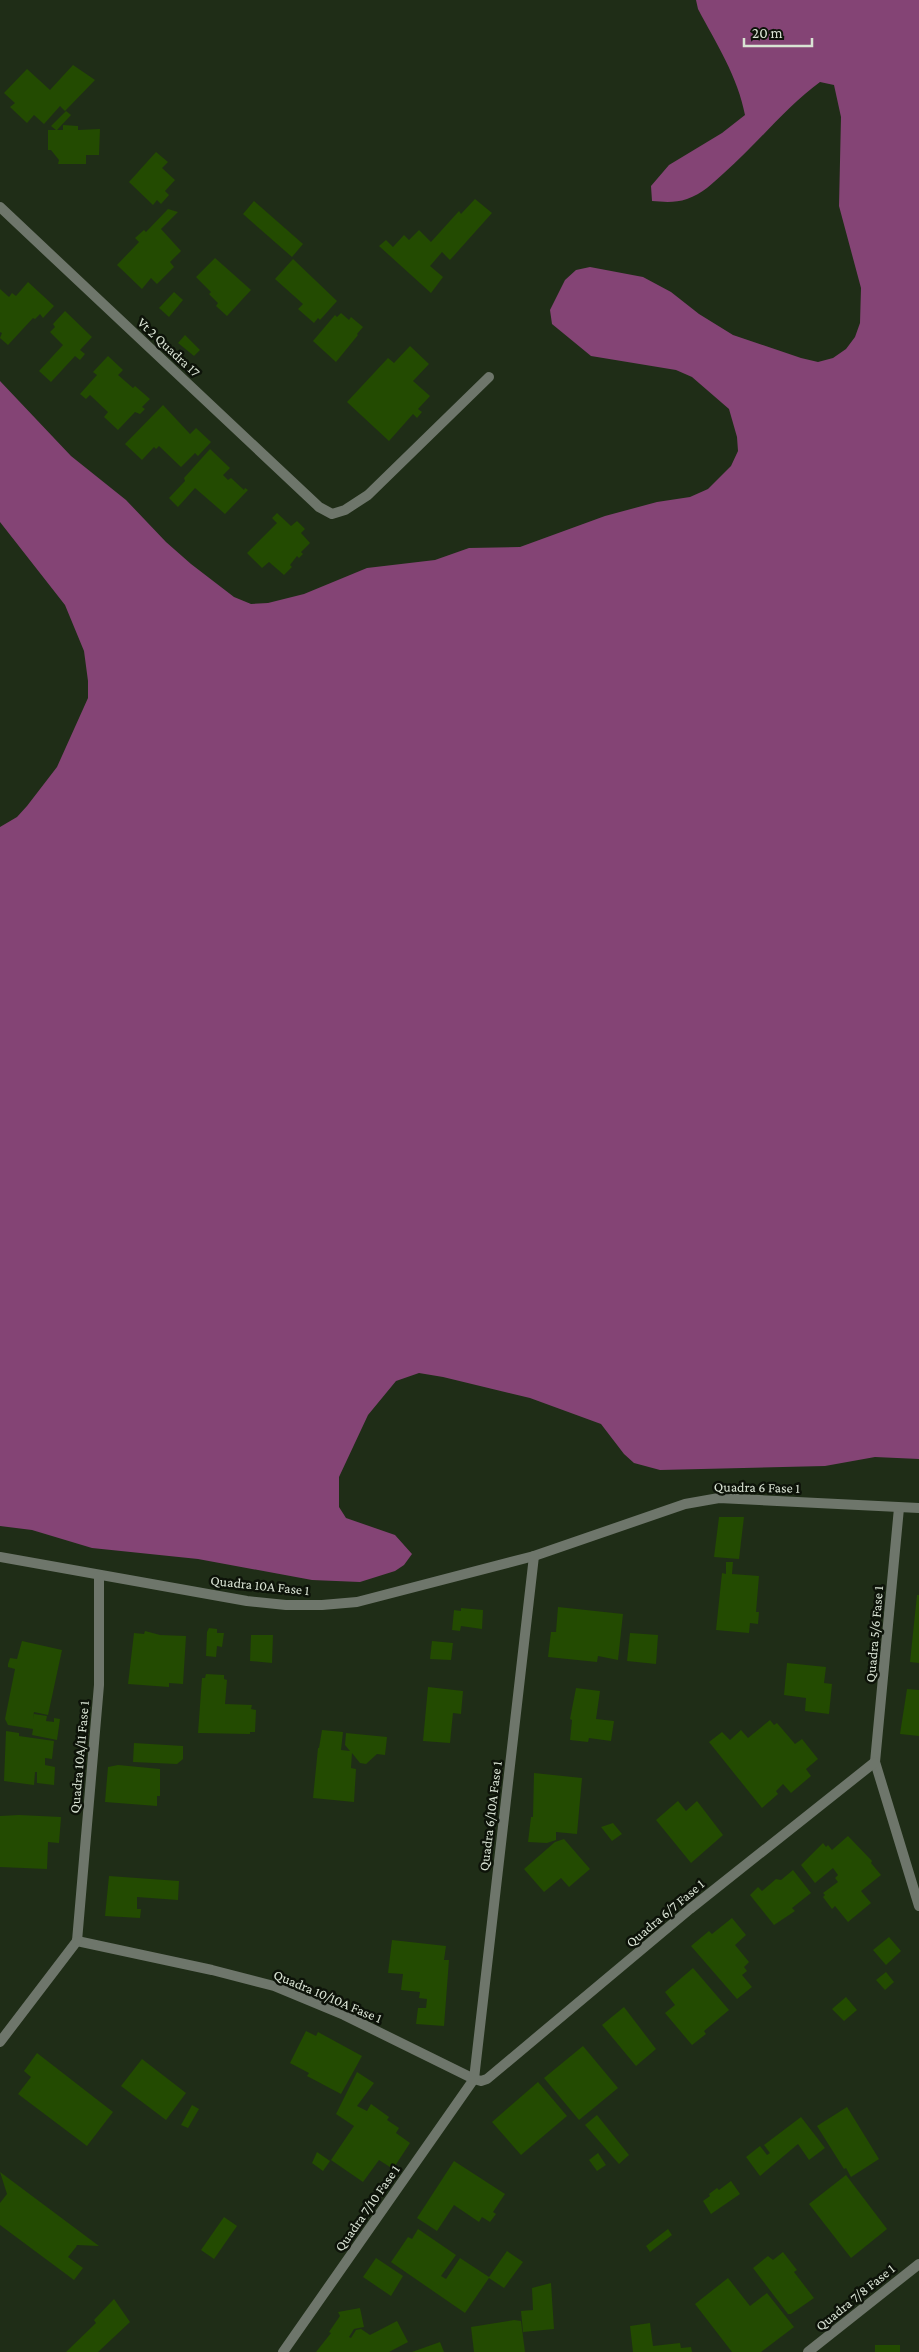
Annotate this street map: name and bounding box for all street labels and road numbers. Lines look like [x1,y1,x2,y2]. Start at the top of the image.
street label: Vt 2 Quadra 17 [134,314,204,380]
street label: Quadra 6 Fase 1 [714,1478,801,1496]
street label: Quadra 10A Fase 1 [210,1572,311,1598]
street label: Quadra 5/6 Fase 1 [862,1585,886,1683]
street label: Quadra 10A/11 Fase 1 [66,1700,92,1814]
street label: Quadra 6/10A Fase 1 [475,1760,505,1872]
street label: Quadra 6/7 Fase 1 [623,1875,708,1950]
street label: Quadra 10/10A Fase 1 [271,1966,385,2026]
street label: Quadra 7/10 Fase 1 [331,2161,403,2254]
street label: Quadra 7/8 Fase 1 [812,2260,898,2334]

